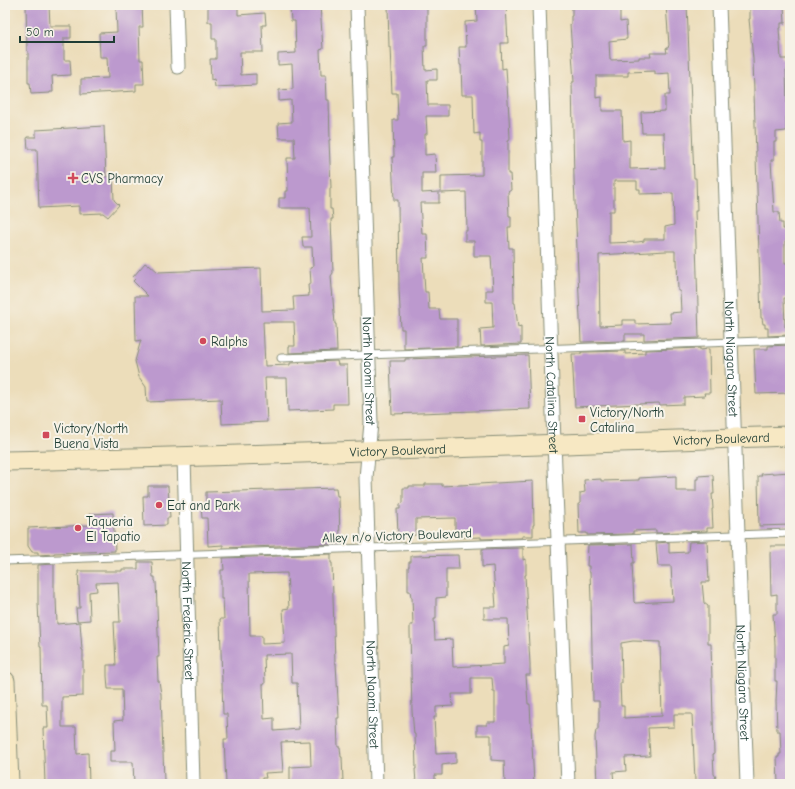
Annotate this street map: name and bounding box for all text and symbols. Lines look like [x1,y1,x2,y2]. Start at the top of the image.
scale bar [20,18,114,44]
text: 50 m [26,25,54,39]
place label: CVS Pharmacy [81,171,163,186]
marker: CVS Pharmacy [68,173,78,183]
street label: North Niagara Street [722,301,741,418]
street label: North Naomi Street [359,316,378,427]
place label: Ralphs [211,334,247,349]
marker: Ralphs [198,336,208,346]
street label: North Catalina Street [542,336,561,455]
place label: Victory/North Catalina [590,405,664,435]
marker: Victory/North Catalina [577,414,587,424]
place label: Victory/North Buena Vista [54,421,128,451]
marker: Victory/North Buena Vista [41,430,51,440]
street label: Victory Boulevard [673,430,770,448]
street label: Victory Boulevard [349,441,446,460]
place label: Eat and Park [167,498,240,513]
marker: Eat and Park [154,500,164,510]
place label: Taqueria El Tapatio [86,514,141,544]
marker: Taqueria El Tapatio [73,523,83,533]
street label: Alley n/o Victory Boulevard [322,525,472,546]
street label: North Frederic Street [179,561,197,682]
street label: North Niagara Street [733,624,752,742]
street label: North Naomi Street [363,640,382,750]

